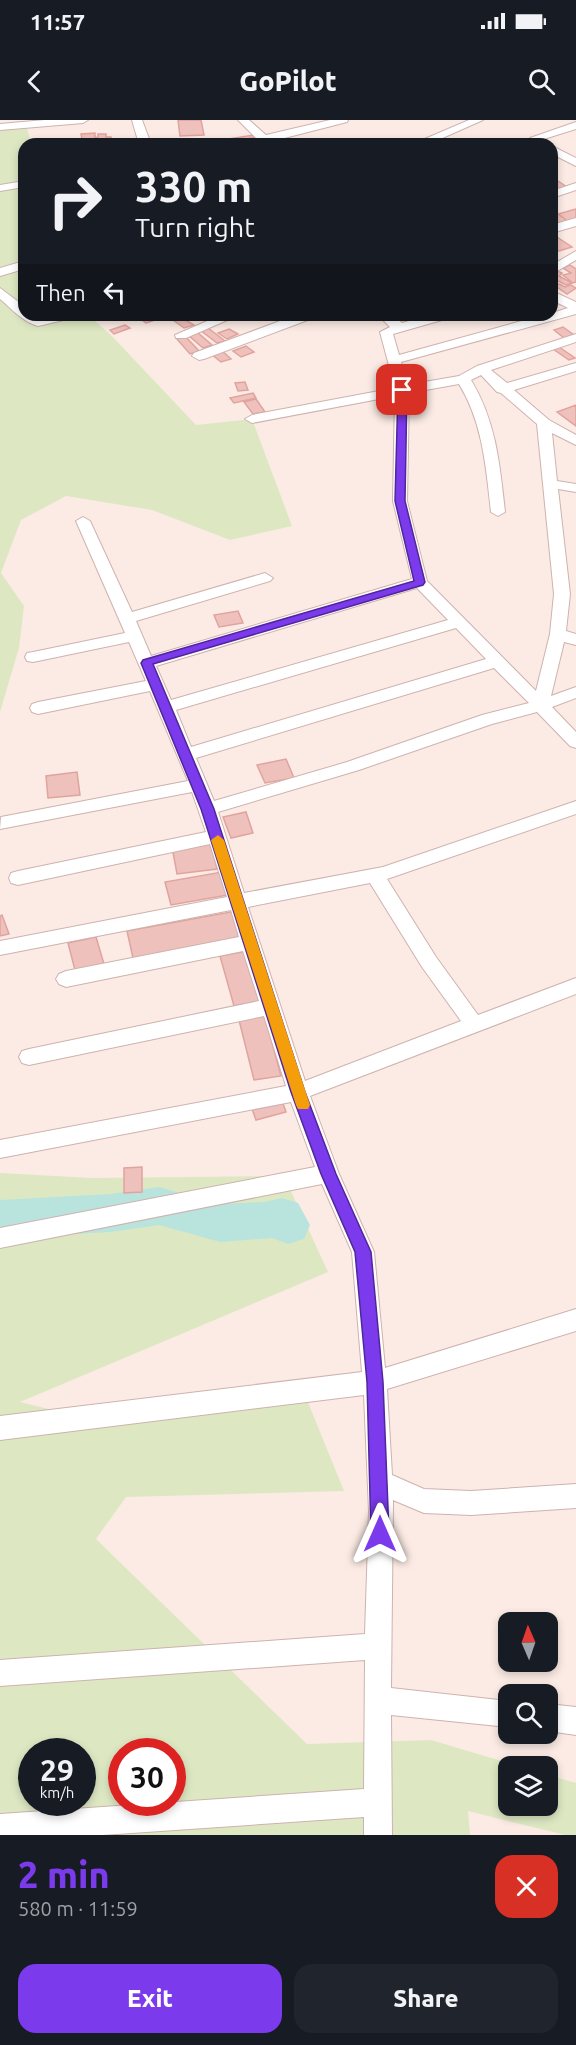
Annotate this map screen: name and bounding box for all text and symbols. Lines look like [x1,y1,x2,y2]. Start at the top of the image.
text: 11:57 [30,9,85,34]
icon: back [18,65,51,98]
icon: search [525,65,558,98]
text: GoPilot [239,66,337,96]
icon: right [36,162,114,240]
text: 330 m [135,163,252,210]
text: Turn right [135,212,255,242]
icon: left [98,276,131,309]
text: Then [36,280,86,305]
pin [376,364,427,415]
icon: arrive [385,373,418,406]
position arrow [348,1502,412,1566]
north arrow [498,1612,558,1672]
map controls [498,1612,558,1816]
button: search [498,1684,558,1744]
speed limit sign: 30 [108,1738,186,1816]
text: 29 [40,1753,74,1787]
button: layers [498,1756,558,1816]
text: km/h [40,1784,74,1801]
text: 2 min [18,1854,110,1895]
button: close [495,1855,558,1918]
text: 580 m · 11:59 [18,1897,138,1920]
button: Exit [18,1964,282,2033]
button: Share [294,1964,558,2033]

